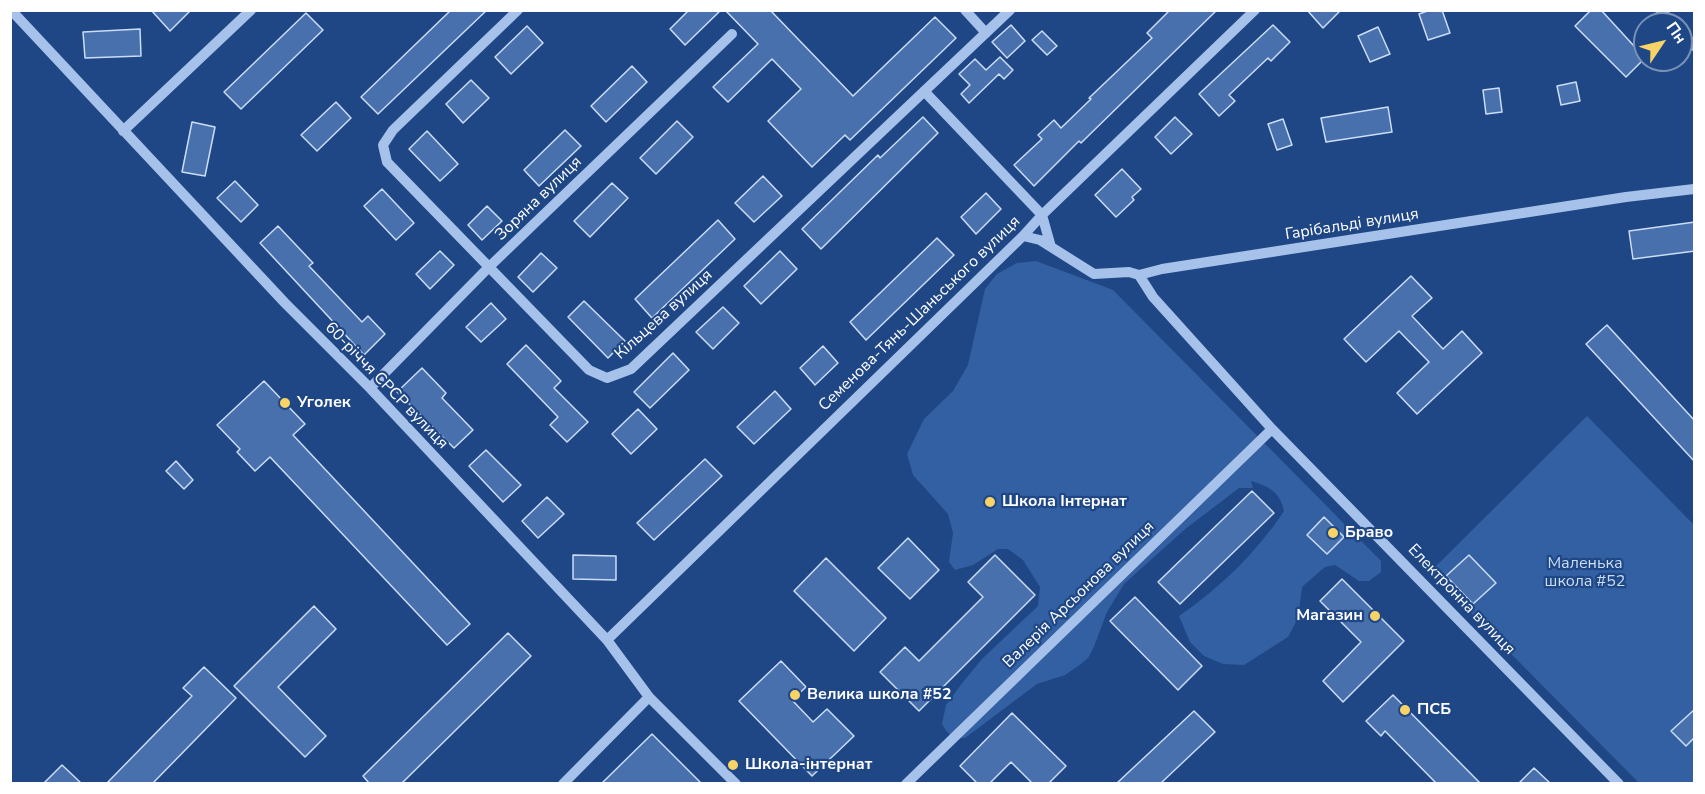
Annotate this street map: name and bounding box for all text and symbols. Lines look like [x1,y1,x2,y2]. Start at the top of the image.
north arrow [1633,12,1693,72]
text: Пн [1661,17,1691,48]
street label: Зоряна вулиця [492,153,586,245]
street label: Гарібальді вулиця [1284,205,1420,245]
street label: Семенова-Тянь-Шаньського вулиця [815,212,1025,416]
street label: Кільцева вулиця [611,266,717,364]
street label: 60-річчя СРСР вулиця [320,319,452,453]
place label: Уголек [297,393,351,413]
marker: Уголек [278,396,292,410]
place label: Школа Інтернат [1002,492,1127,512]
marker: Школа Інтернат [983,495,997,509]
street label: Валерія Арсьонова вулиця [999,518,1159,672]
place label: Браво [1345,523,1393,543]
marker: Браво [1326,526,1340,540]
street label: Електронна вулиця [1403,541,1519,659]
park label: Маленька школа #52 [1545,554,1625,592]
place label: Магазин [1296,606,1363,626]
marker: Магазин [1368,609,1382,623]
place label: Велика школа #52 [807,685,952,705]
marker: Велика школа #52 [788,688,802,702]
place label: ПСБ [1417,700,1451,720]
marker: ПСБ [1398,703,1412,717]
place label: Школа-інтернат [745,755,872,775]
marker: Школа-інтернат [726,758,740,772]

